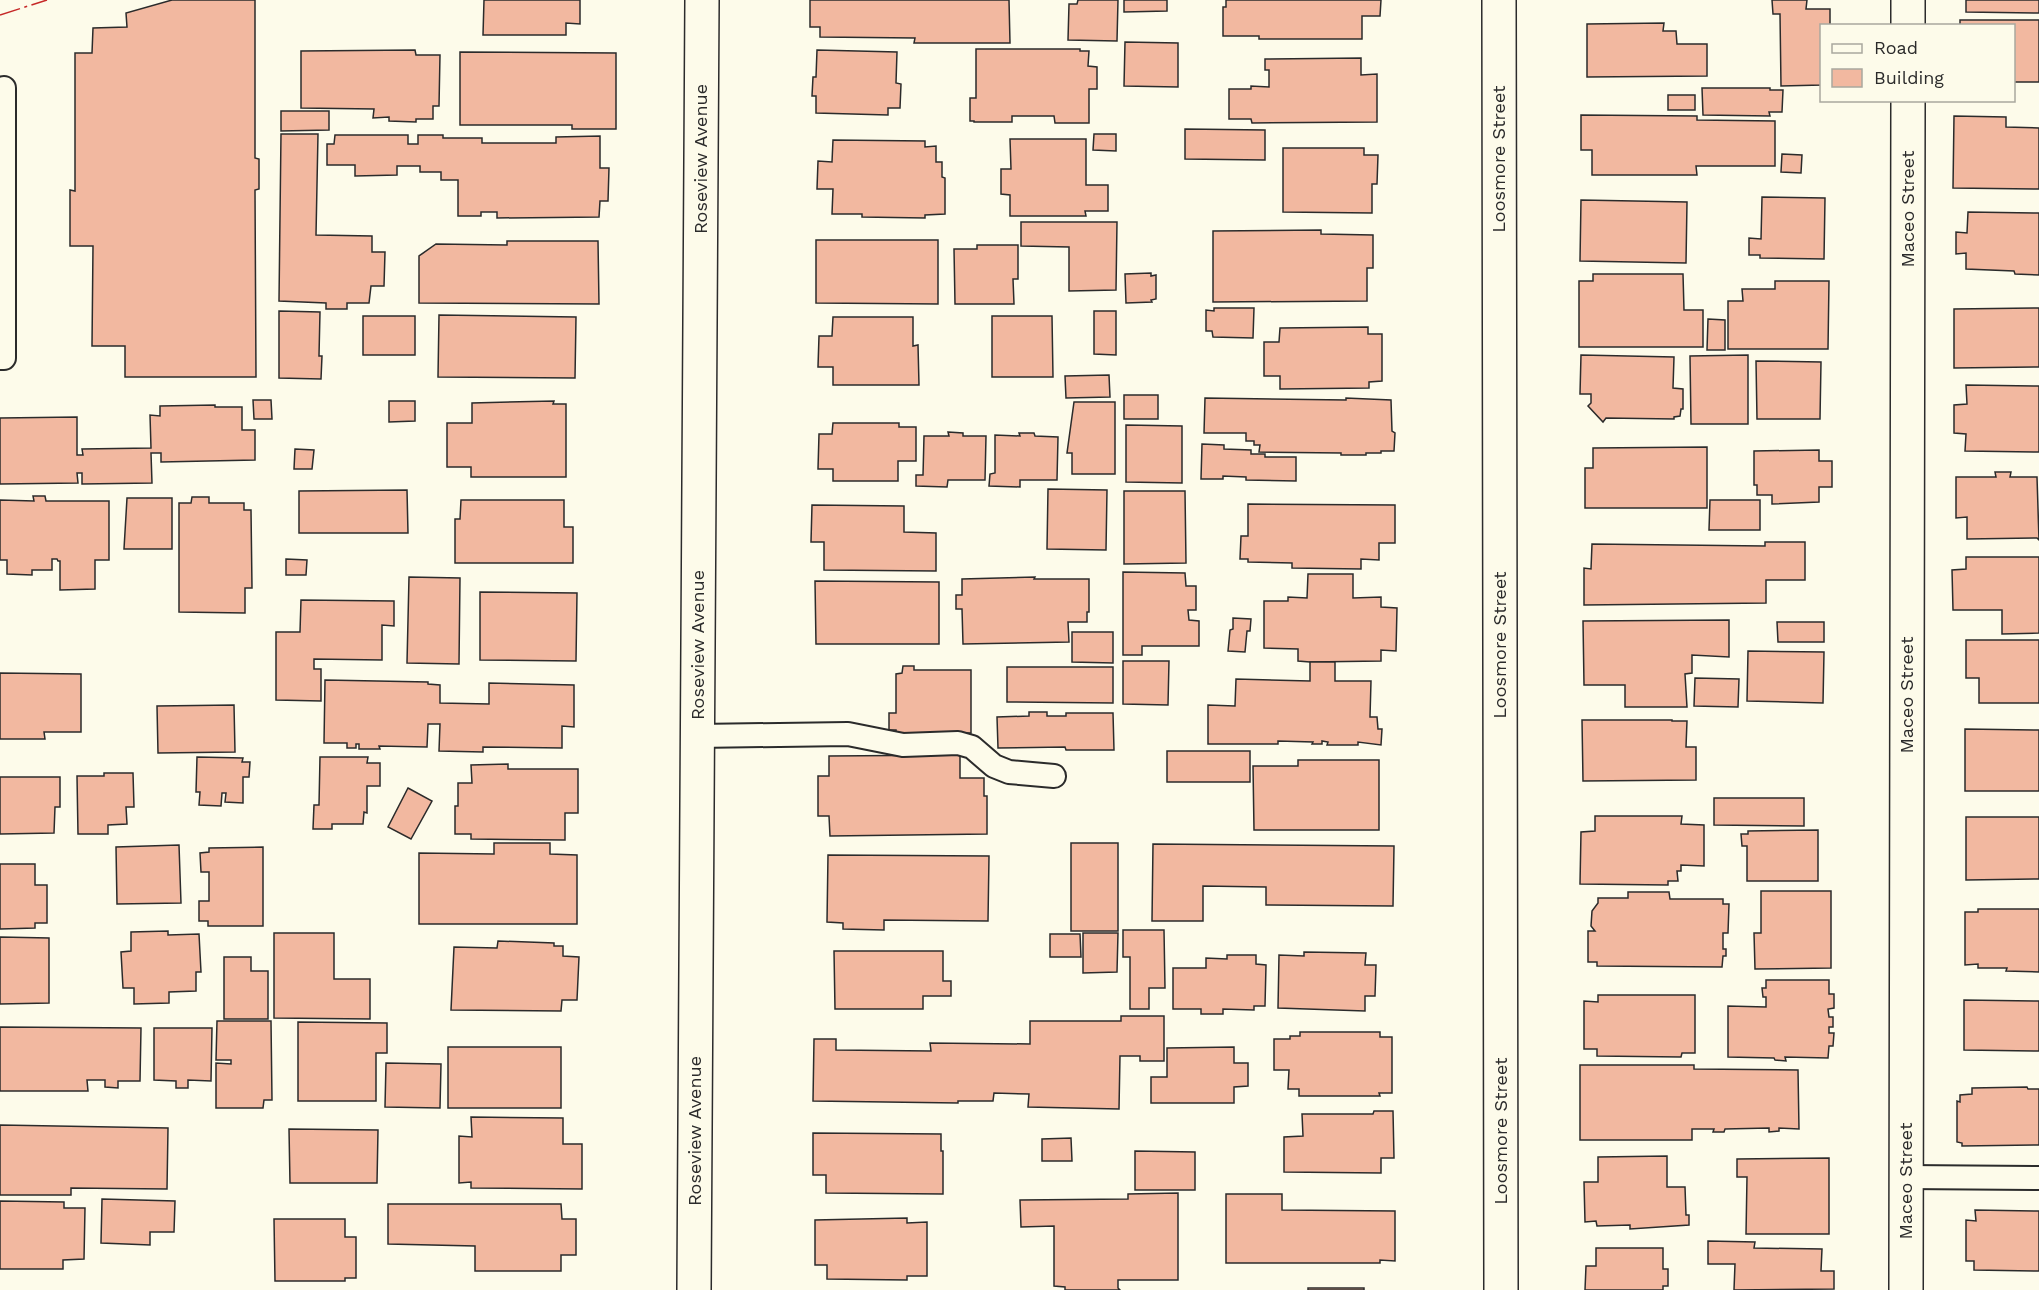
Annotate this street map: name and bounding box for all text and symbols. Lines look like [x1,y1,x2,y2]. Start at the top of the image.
legend [1820,24,2015,102]
text: Road [1874,37,1918,58]
text: Building [1874,67,1944,88]
street label: Roseview Avenue [690,84,711,234]
street label: Loosmore Street [1488,85,1509,233]
street label: Maceo Street [1897,150,1918,268]
street label: Roseview Avenue [687,570,708,720]
street label: Loosmore Street [1489,571,1510,719]
street label: Maceo Street [1896,636,1917,754]
street label: Roseview Avenue [684,1056,705,1206]
street label: Loosmore Street [1490,1057,1511,1205]
street label: Maceo Street [1895,1122,1916,1240]

